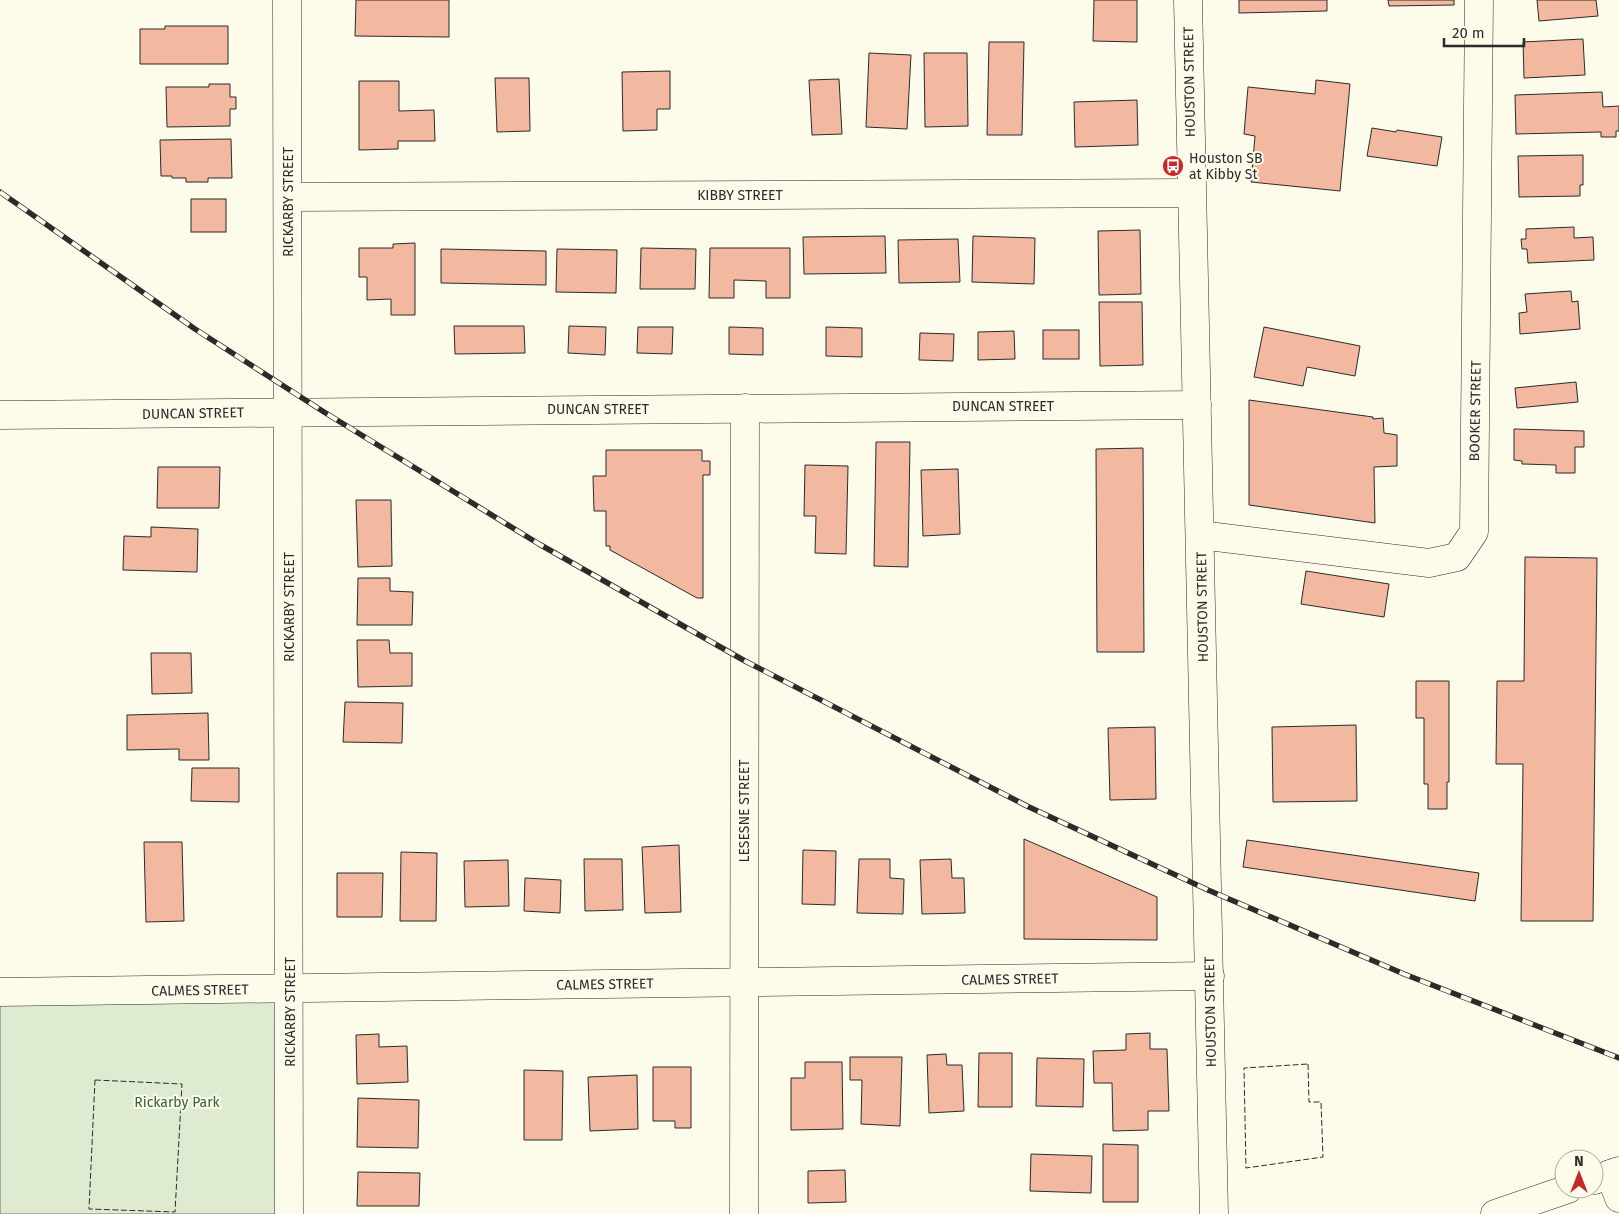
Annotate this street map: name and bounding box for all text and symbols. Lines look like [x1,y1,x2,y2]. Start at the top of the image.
scale bar [1444,15,1524,47]
text: 20 m [1452,24,1485,42]
street label: HOUSTON STREET [1180,26,1199,137]
street label: RICKARBY STREET [280,146,297,257]
place label: Houston SB at Kibby St [1189,150,1262,183]
bus stop icon: Houston SB at Kibby St [1161,154,1185,178]
street label: KIBBY STREET [697,187,784,204]
street label: BOOKER STREET [1466,360,1485,462]
street label: DUNCAN STREET [952,398,1055,415]
street label: DUNCAN STREET [547,401,650,418]
street label: DUNCAN STREET [142,404,245,423]
street label: RICKARBY STREET [281,551,298,662]
street label: HOUSTON STREET [1193,551,1212,662]
street label: LESESNE STREET [736,759,753,862]
street label: RICKARBY STREET [282,956,299,1067]
street label: HOUSTON STREET [1201,956,1220,1067]
street label: CALMES STREET [961,970,1060,989]
street label: CALMES STREET [556,975,655,994]
street label: CALMES STREET [151,981,250,1000]
park label: Rickarby Park [134,1094,221,1111]
north arrow [1554,1149,1604,1199]
text: N [1574,1153,1584,1170]

